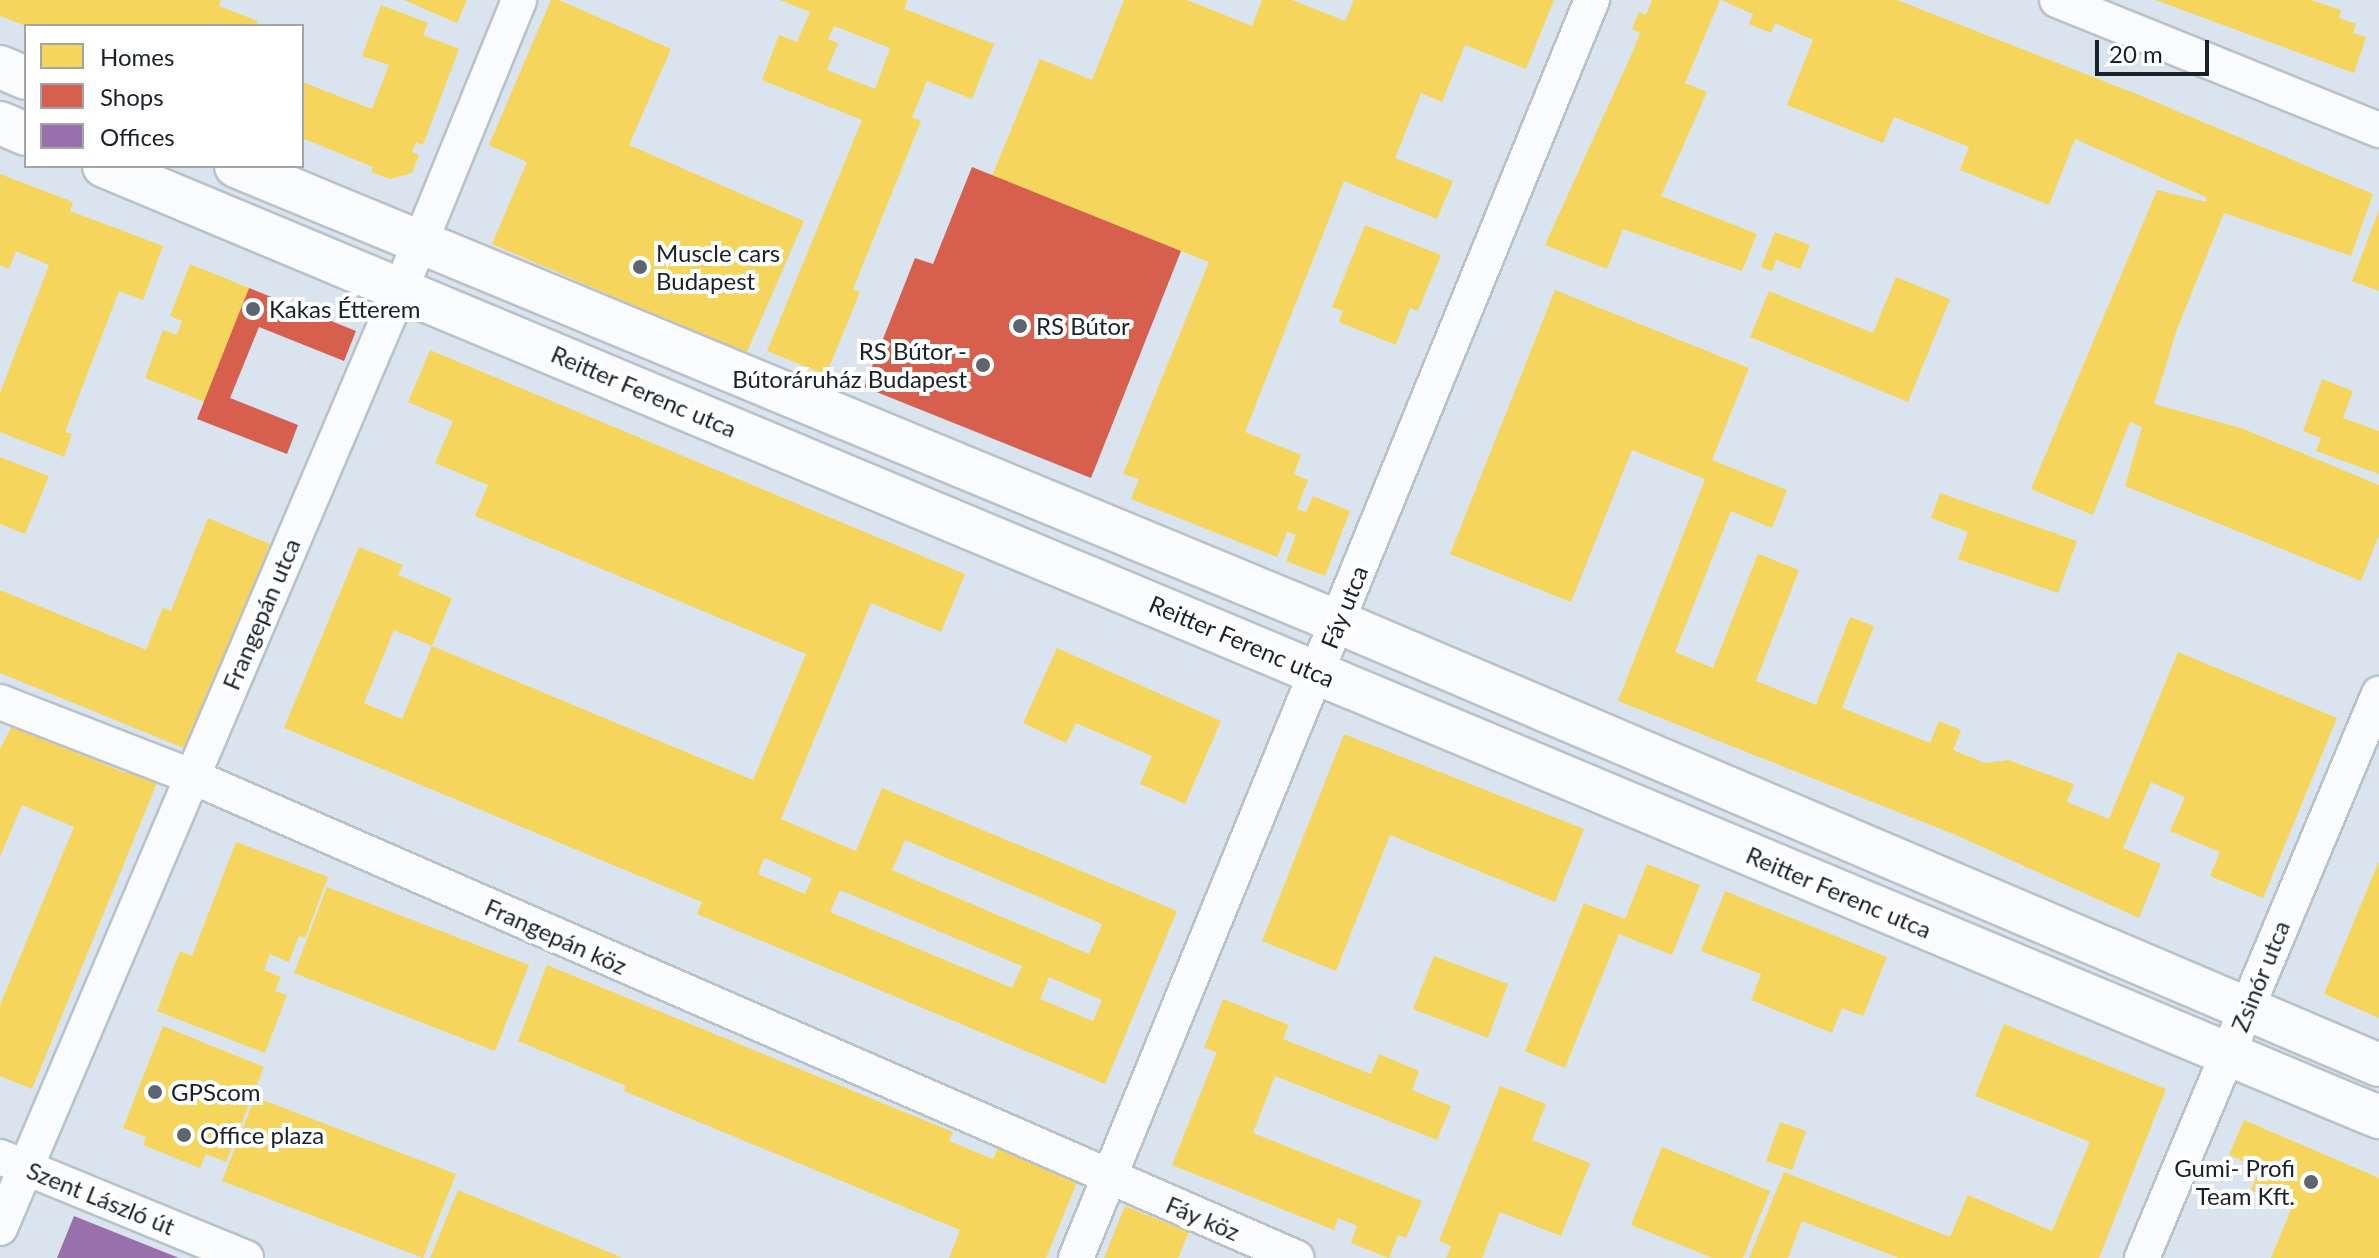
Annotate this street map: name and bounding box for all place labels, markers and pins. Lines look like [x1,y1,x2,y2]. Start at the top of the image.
place label: Muscle cars Budapest [656,239,780,295]
marker: Muscle cars Budapest [631,258,649,276]
place label: Kakas Étterem [269,295,420,323]
marker: Kakas Étterem [244,300,262,318]
place label: RS Bútor [1036,312,1130,340]
marker: RS Bútor [1011,317,1029,335]
place label: RS Bútor - Bútoráruház Budapest [732,337,967,393]
marker: RS Bútor - Bútoráruház Budapest [974,356,992,374]
place label: GPScom [171,1078,260,1106]
marker: GPScom [146,1083,164,1101]
place label: Office plaza [200,1121,324,1149]
marker: Office plaza [175,1126,193,1144]
place label: Gumi- Profi Team Kft. [2174,1154,2295,1210]
marker: Gumi- Profi Team Kft. [2302,1173,2320,1191]

